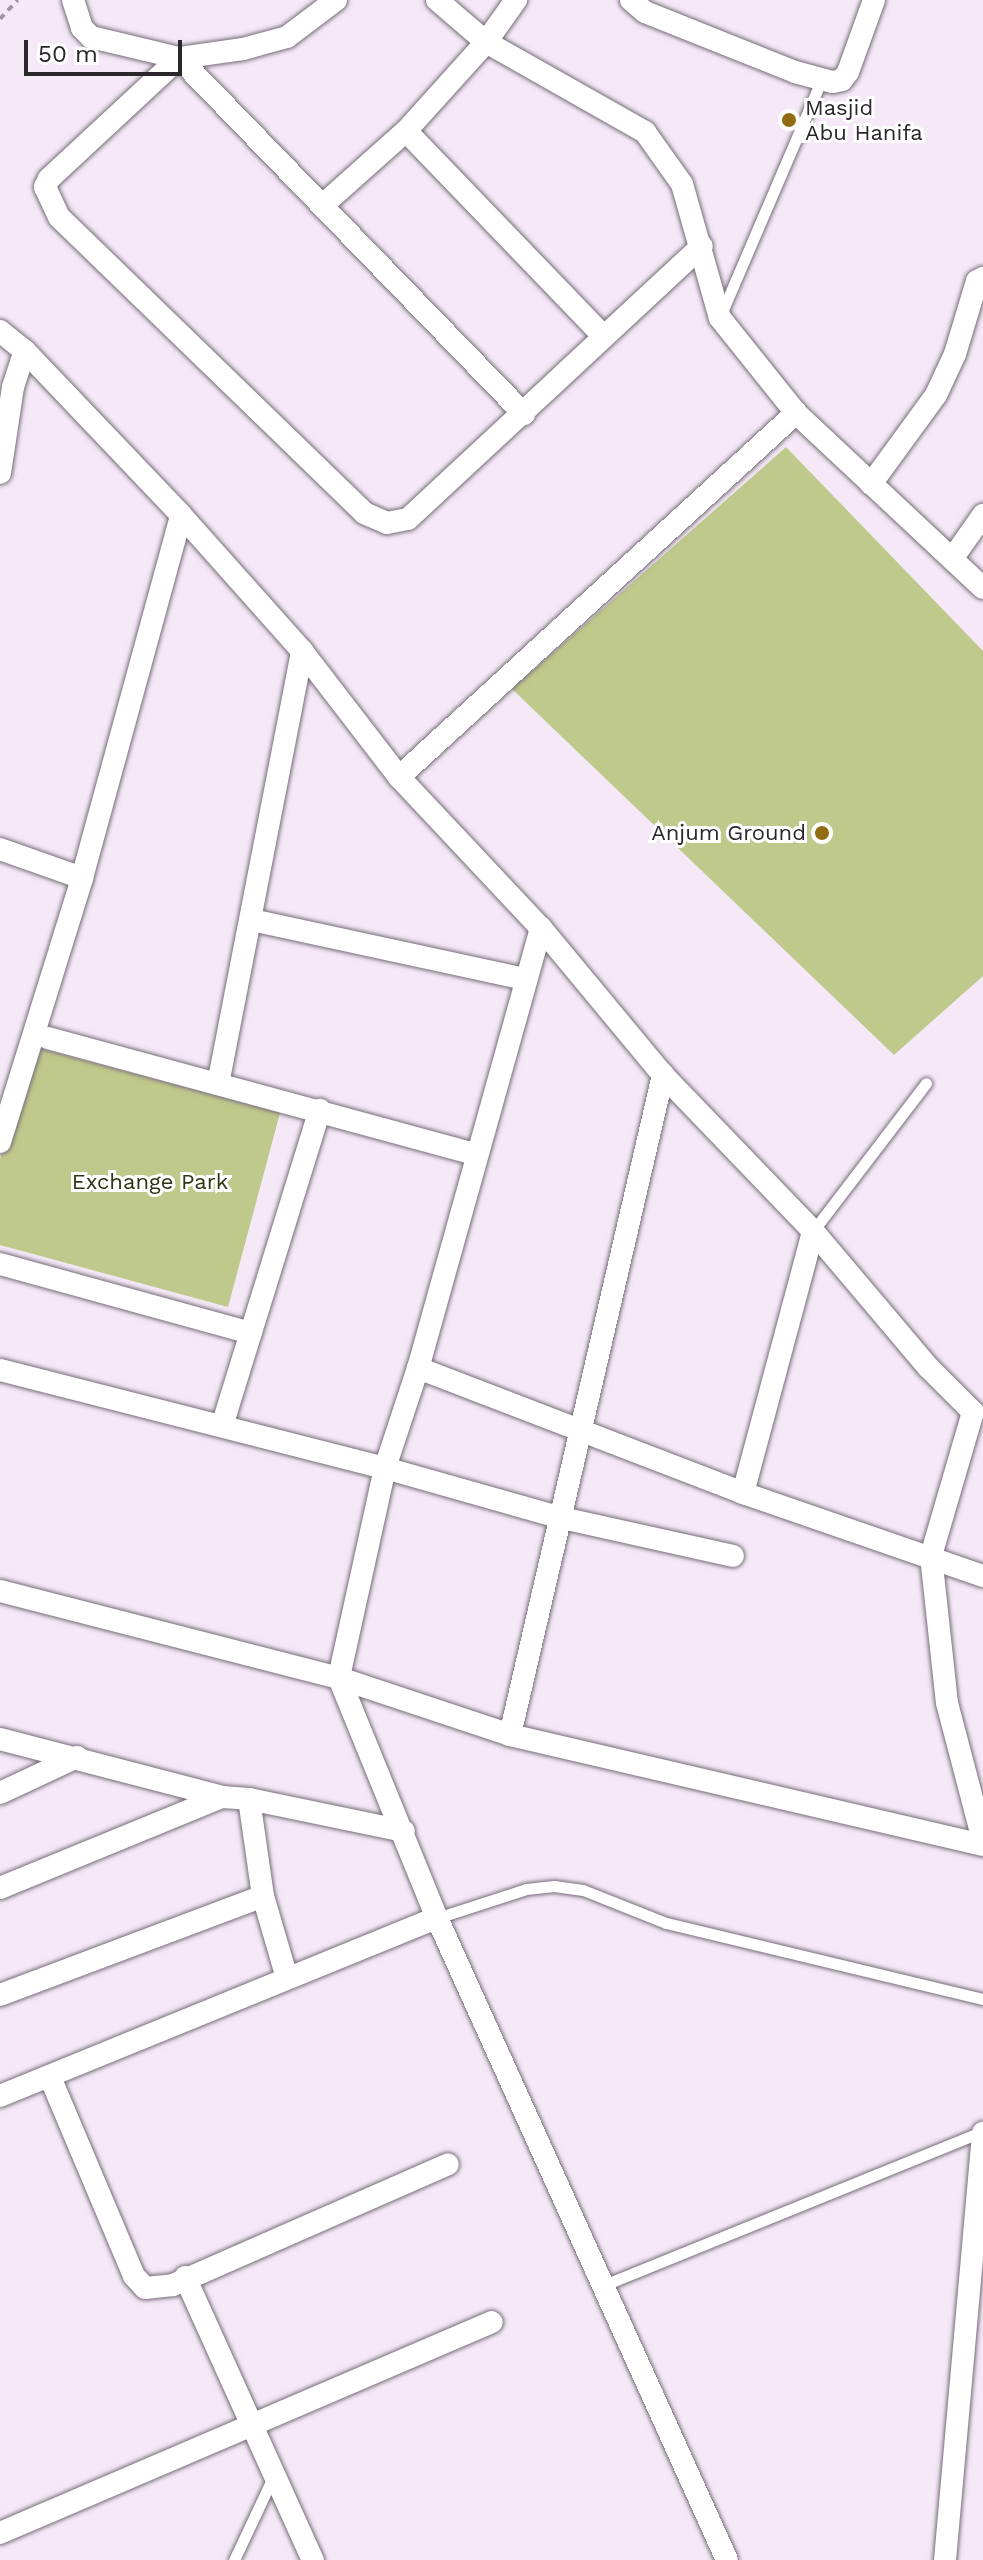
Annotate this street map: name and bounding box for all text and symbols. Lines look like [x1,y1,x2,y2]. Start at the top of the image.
scale bar [28,24,186,74]
text: 50 m [38,40,98,68]
place label: Masjid Abu Hanifa [805,94,923,146]
marker: Masjid Abu Hanifa [780,111,798,129]
place label: Anjum Ground [651,820,806,846]
marker: Anjum Ground [813,824,831,842]
park label: Exchange Park [72,1169,228,1195]

